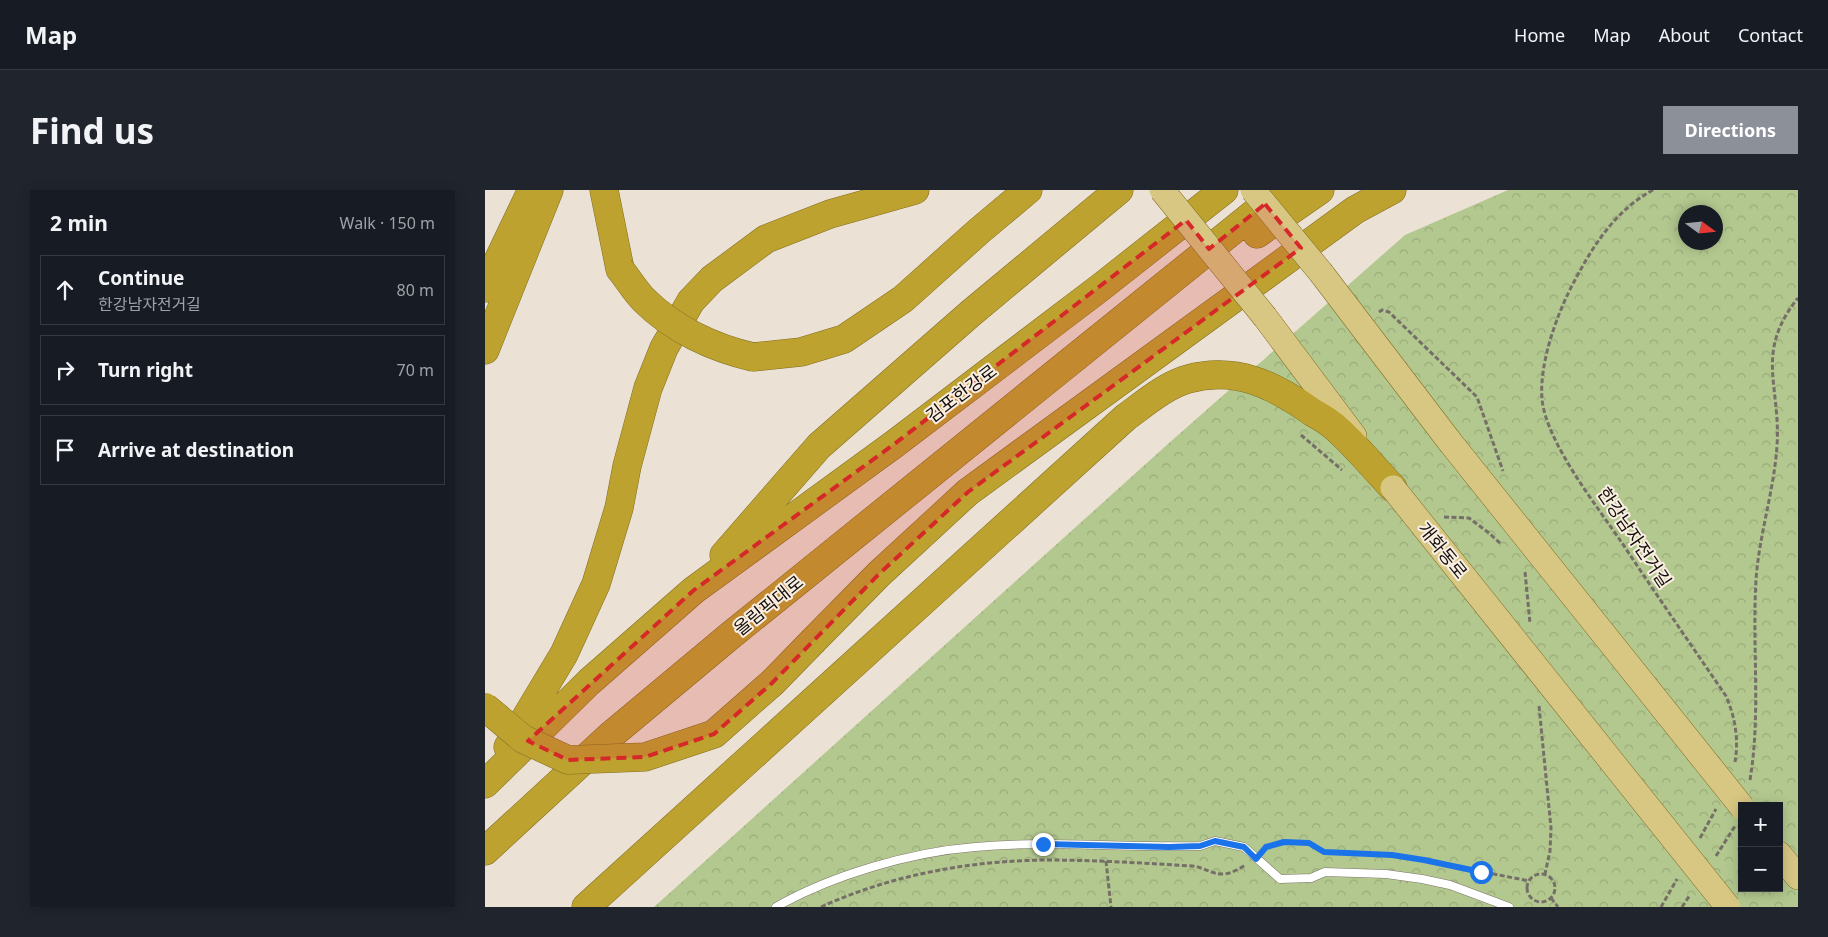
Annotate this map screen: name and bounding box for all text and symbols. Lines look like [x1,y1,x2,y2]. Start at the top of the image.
text: Map [25,18,77,51]
text: Home [1514,23,1565,47]
text: Map [1593,23,1631,47]
text: About [1659,23,1710,47]
text: Contact [1738,23,1803,47]
button: Directions [1663,106,1798,154]
text: Find us [30,107,154,154]
north arrow [1678,205,1723,250]
text: 2 min [50,209,108,237]
text: Walk · 150 m [340,212,435,234]
text: Continue [98,265,184,291]
icon: ahead [51,276,79,304]
text: 80 m [397,279,434,301]
text: 한강남자전거길 [98,293,201,315]
icon: right [51,356,79,384]
text: Turn right [98,357,193,383]
street label: 김포한강로 [921,358,1001,428]
text: 70 m [397,359,434,381]
icon: arrive [51,436,79,464]
text: Arrive at destination [98,437,294,463]
street label: 한강남자전거길 [1593,482,1677,592]
street label: 개화동로 [1413,517,1473,583]
street label: 올림픽대로 [728,570,808,640]
map controls [1738,802,1783,892]
button: + [1738,802,1783,847]
route end [1032,833,1055,856]
button: − [1738,847,1783,892]
route start [1470,861,1493,884]

